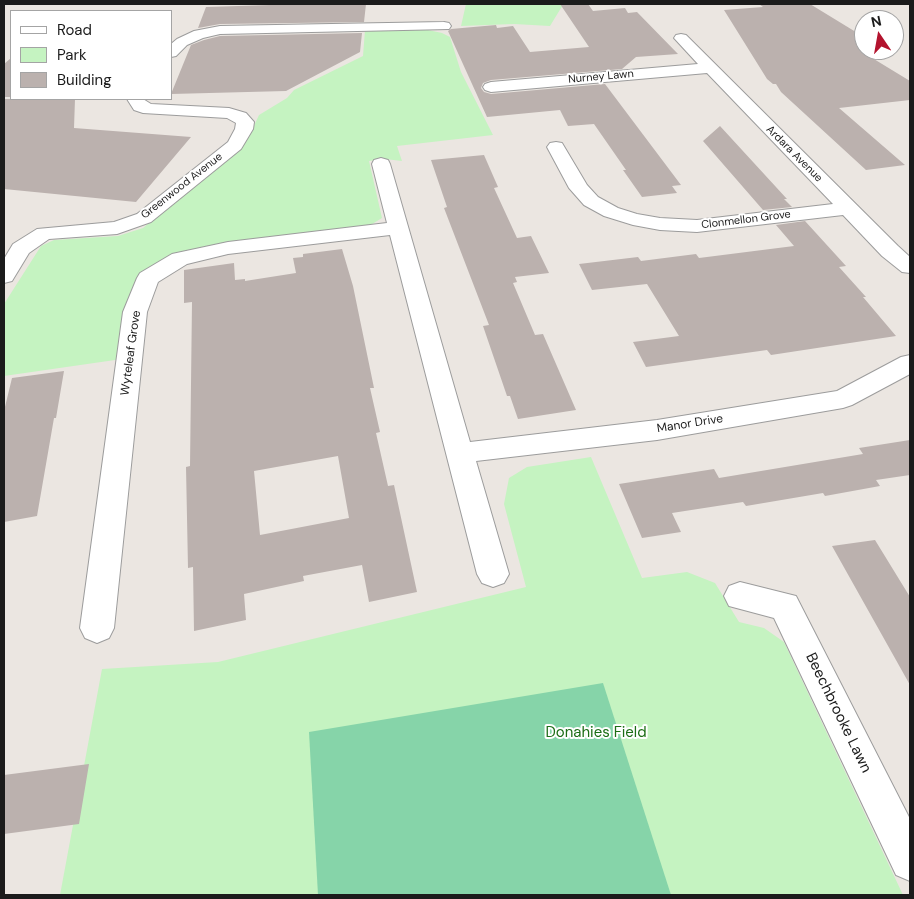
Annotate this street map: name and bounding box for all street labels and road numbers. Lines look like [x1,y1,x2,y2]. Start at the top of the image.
street label: Nurney Lawn [568,68,634,86]
street label: Ardara Avenue [763,123,825,185]
street label: Greenwood Avenue [139,150,225,222]
street label: Clonmellon Grove [700,208,792,232]
street label: Wyteleaf Grove [118,309,144,397]
street label: Manor Drive [656,412,724,436]
street label: Beechbrooke Lawn [801,650,875,776]

